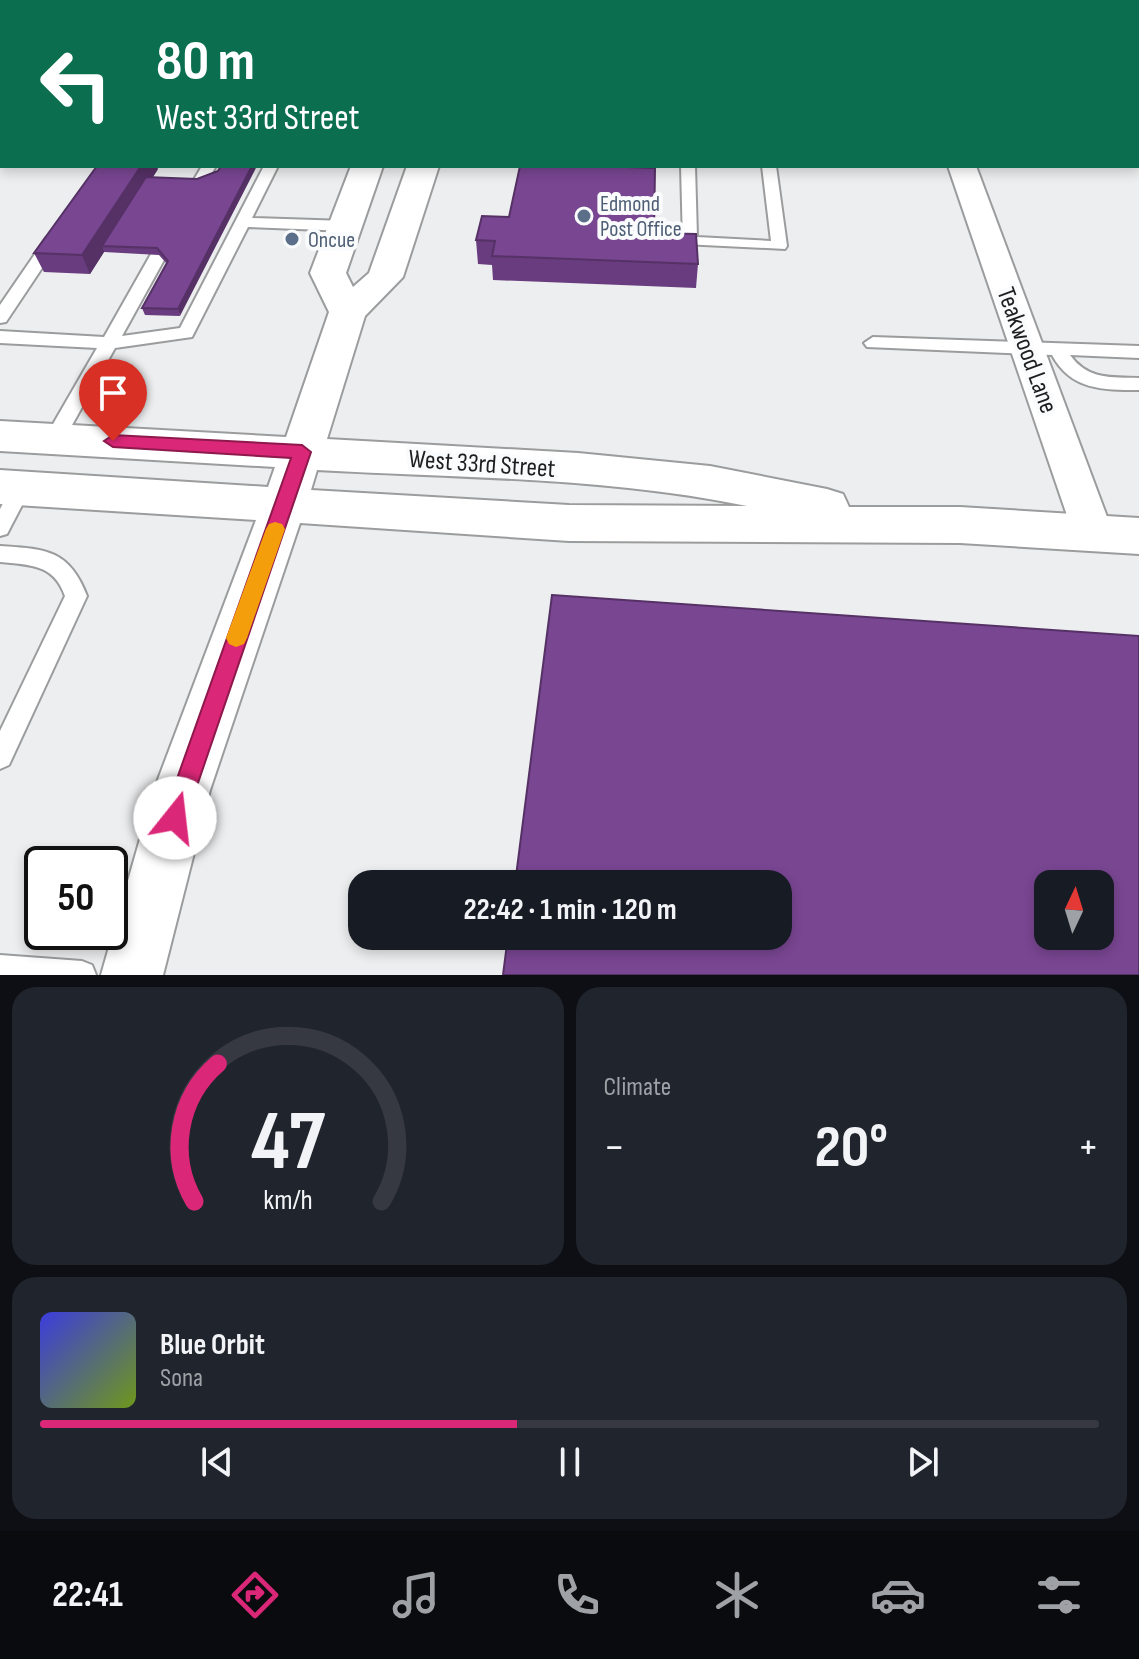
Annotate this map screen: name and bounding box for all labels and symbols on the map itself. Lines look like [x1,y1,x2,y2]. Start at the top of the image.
place label: Edmond Post Office [600,191,682,243]
marker: Edmond Post Office [575,207,593,225]
place label: Oncue [308,227,355,254]
marker: Oncue [283,230,301,248]
street label: Teakwood Lane [990,283,1064,418]
pin [79,359,147,441]
street label: West 33rd Street [407,444,556,485]
position arrow [133,776,217,860]
speed limit sign: 50 [24,846,128,950]
north arrow [1034,870,1114,950]

